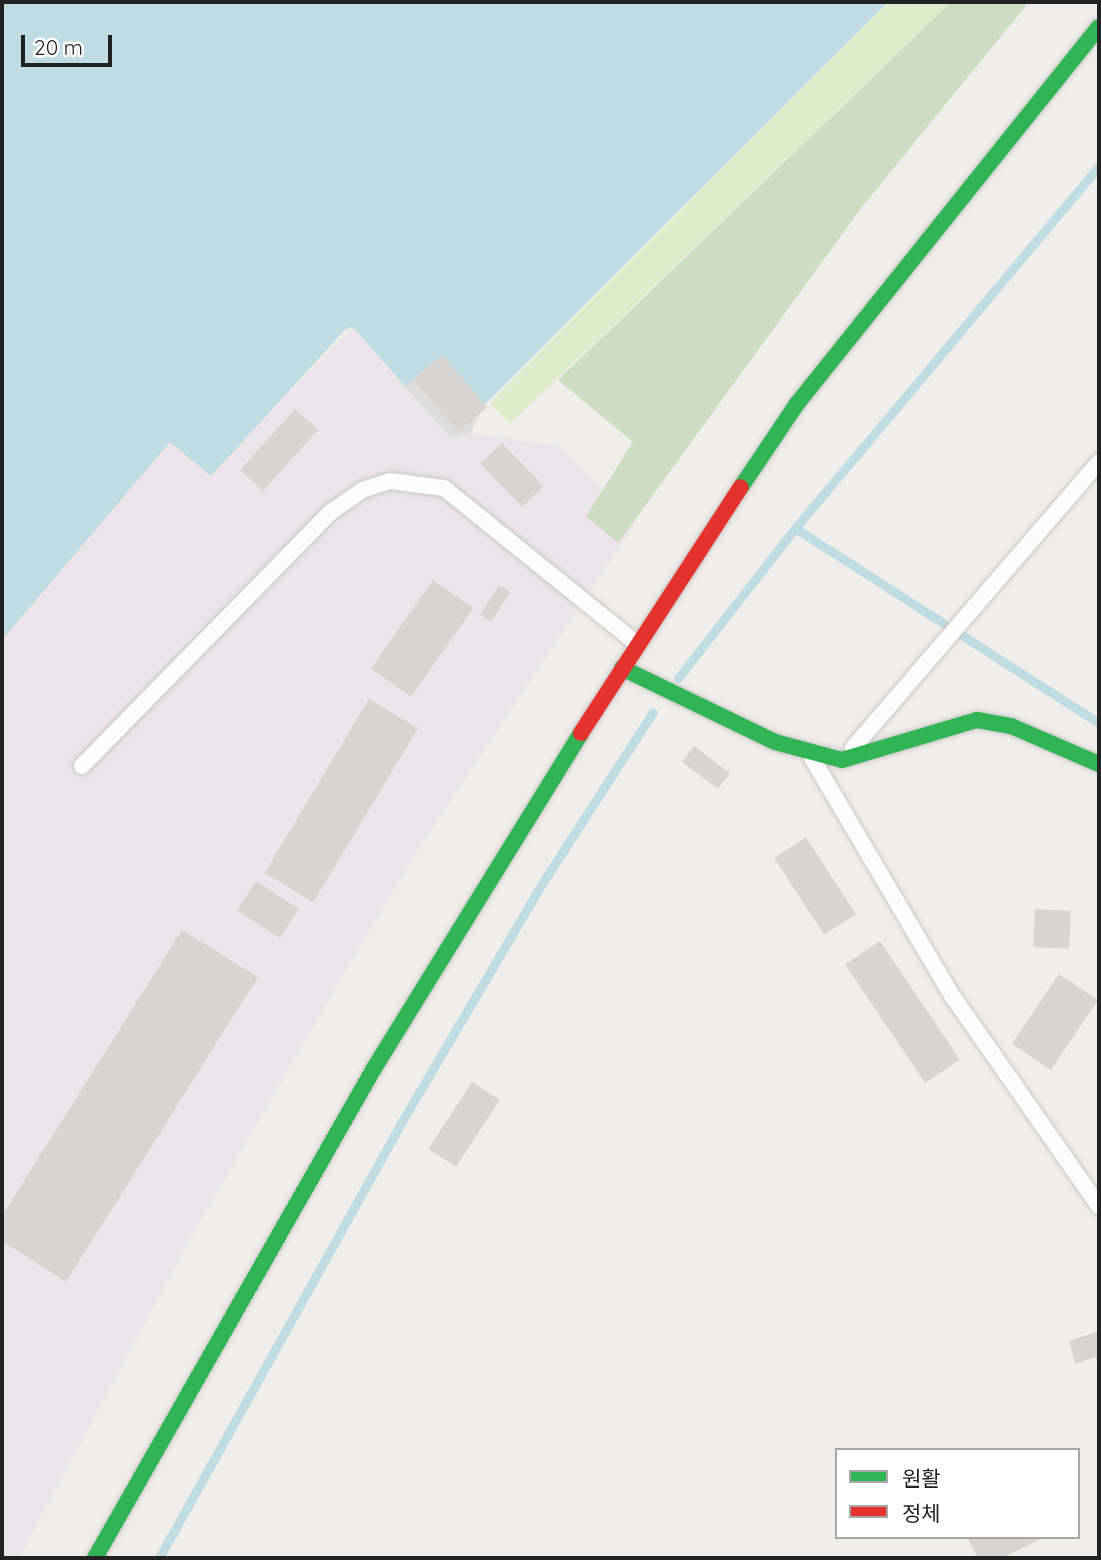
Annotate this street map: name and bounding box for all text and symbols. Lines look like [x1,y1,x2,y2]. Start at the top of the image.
scale bar [24,21,116,65]
text: 20 m [34,34,83,60]
legend [835,1448,1080,1539]
text: 원활 [902,1465,941,1491]
text: 정체 [902,1500,941,1526]

